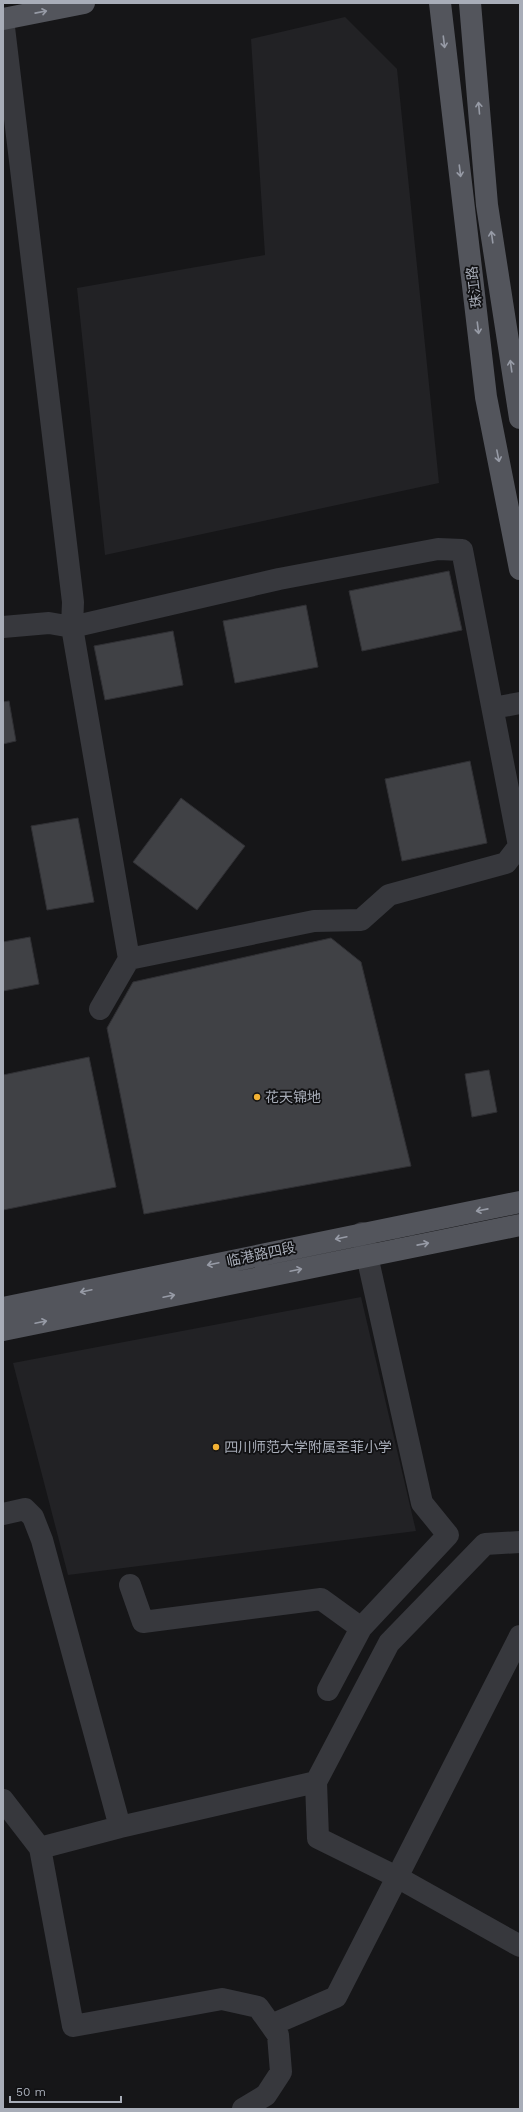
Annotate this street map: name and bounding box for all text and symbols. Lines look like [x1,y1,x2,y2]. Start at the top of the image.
one-way arrow [34,7,47,15]
one-way arrow [440,35,448,48]
one-way arrow [475,102,482,115]
one-way arrow [456,164,464,177]
one-way arrow [488,231,496,244]
street label: 珠江路 [464,265,484,309]
one-way arrow [474,321,482,334]
one-way arrow [507,360,515,373]
one-way arrow [494,449,502,462]
place label: 花天锦地 [265,1089,321,1105]
marker: 花天锦地 [252,1092,262,1102]
one-way arrow [476,1206,489,1214]
one-way arrow [334,1234,347,1242]
street label: 临港路四段 [225,1239,297,1269]
one-way arrow [416,1240,429,1248]
one-way arrow [207,1261,220,1269]
one-way arrow [289,1266,302,1274]
one-way arrow [80,1287,93,1295]
one-way arrow [162,1292,175,1300]
one-way arrow [34,1318,47,1326]
place label: 四川师范大学附属圣菲小学 [224,1439,392,1455]
marker: 四川师范大学附属圣菲小学 [211,1442,221,1452]
scale bar [10,2078,121,2104]
text: 50 m [16,2085,46,2099]

